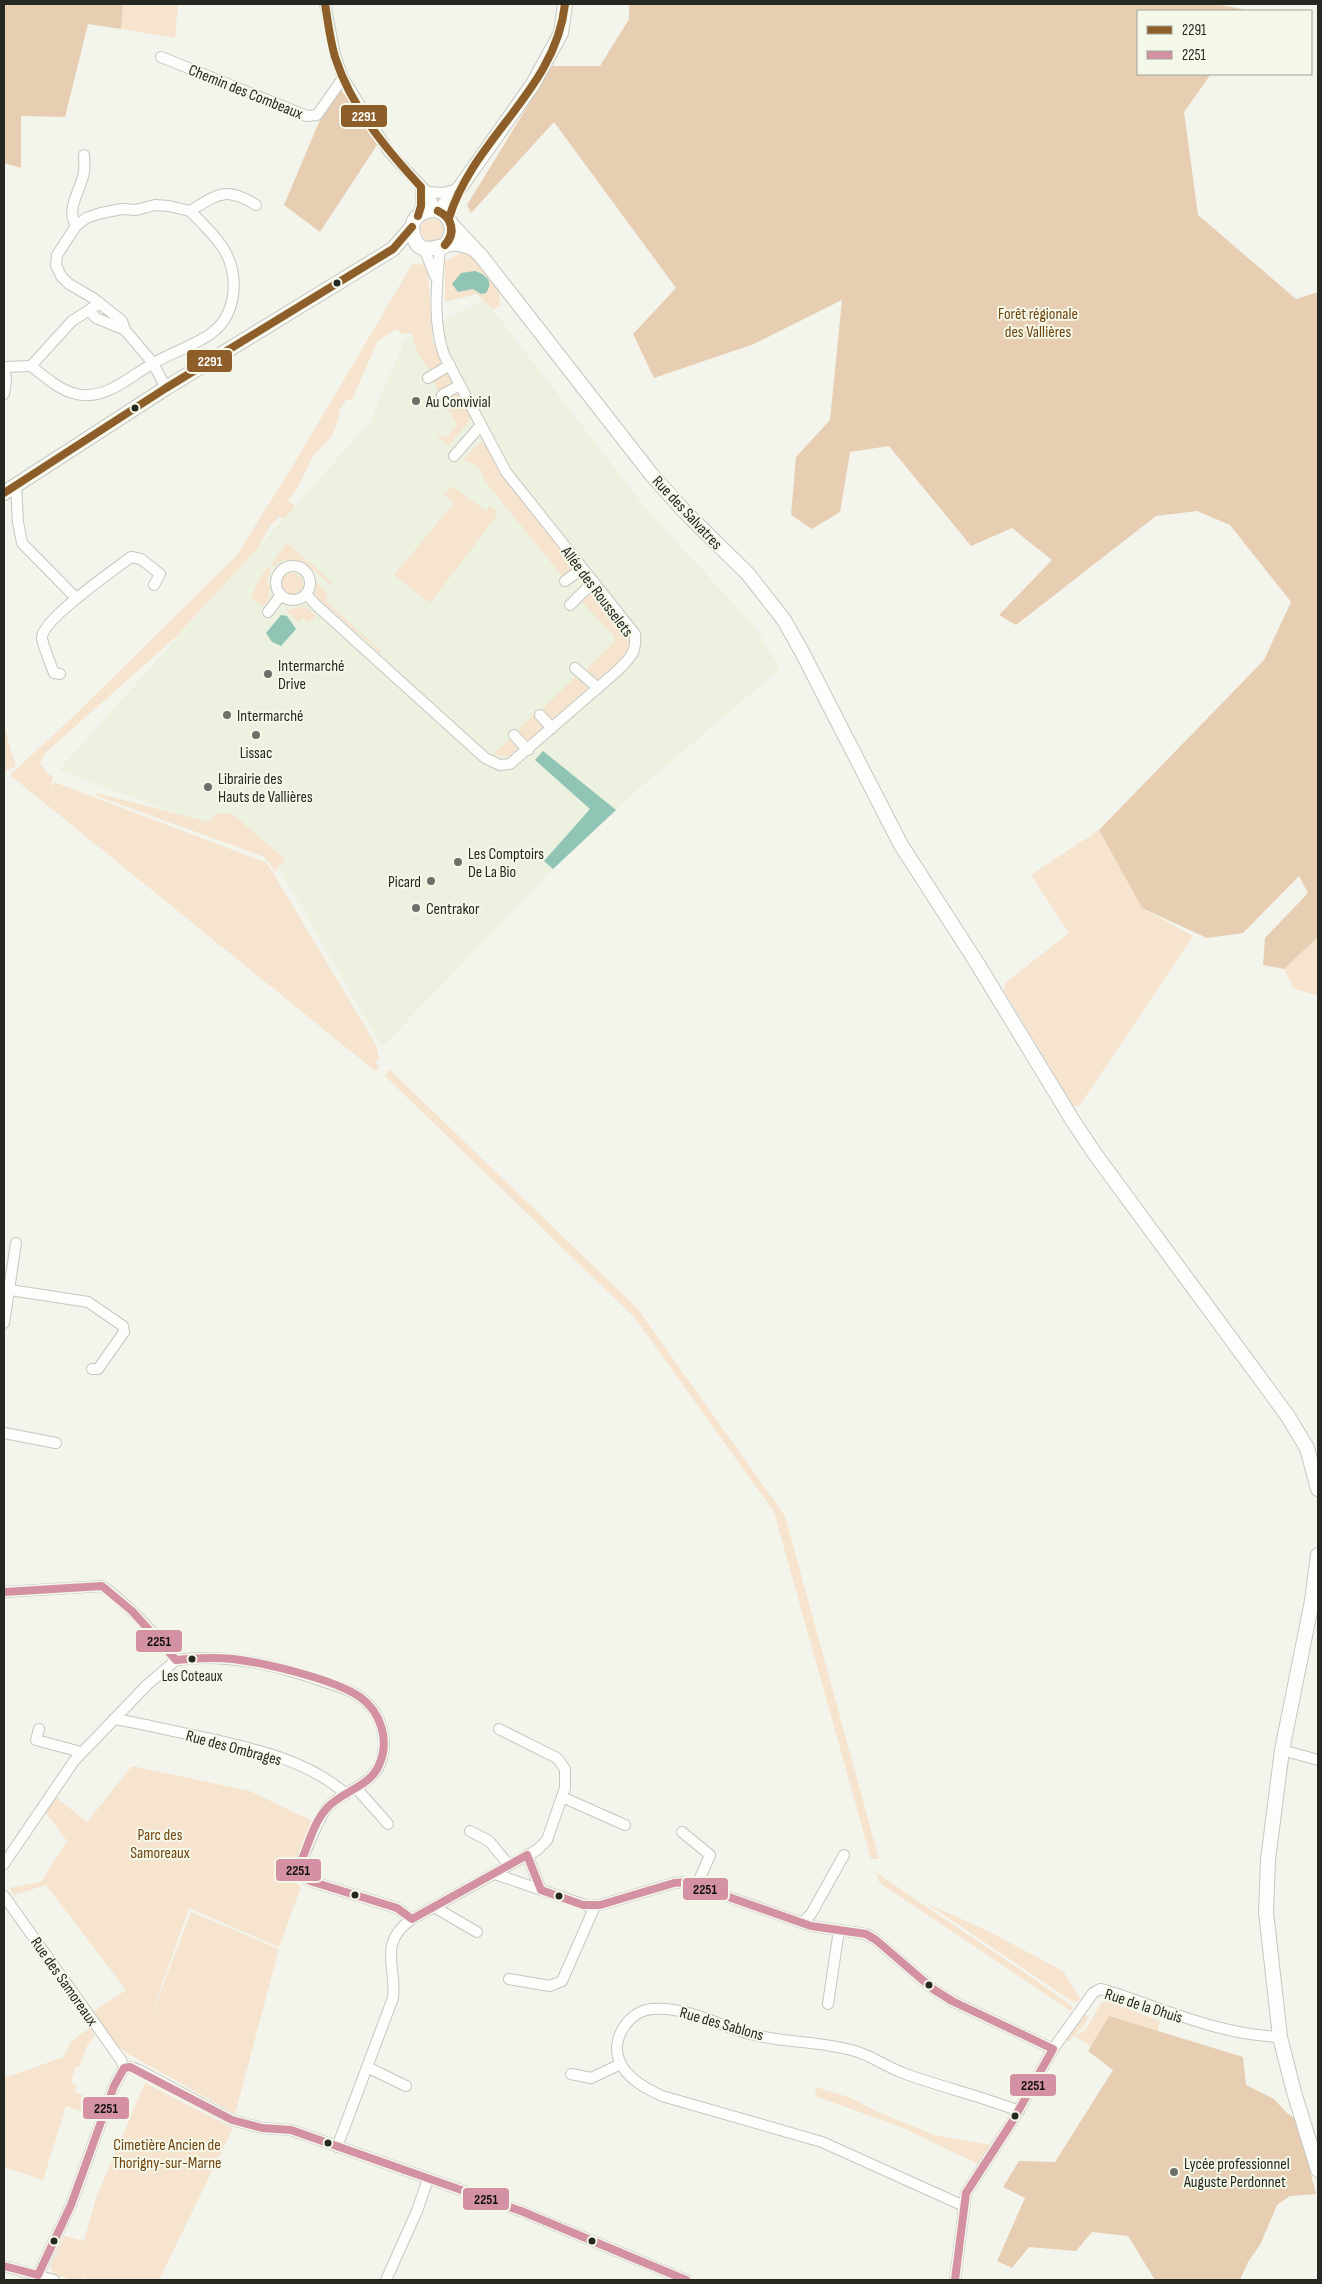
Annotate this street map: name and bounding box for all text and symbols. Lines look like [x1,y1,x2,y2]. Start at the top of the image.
legend [1137,10,1312,75]
text: 2291 [1182,21,1207,40]
text: 2251 [1182,46,1206,65]
street label: Chemin des Combeaux [186,61,305,124]
line badge: 2291 [340,104,388,128]
text: 2291 [352,108,377,125]
unlabelled marker [332,278,342,288]
park label: Forêt régionale des Vallières [998,305,1078,342]
line badge: 2291 [186,349,233,373]
text: 2291 [198,353,223,370]
place label: Au Convivial [425,393,491,412]
marker: Au Convivial [410,395,422,407]
unlabelled marker [130,403,140,413]
street label: Rue des Salvatres [648,472,726,554]
street label: Allée des Rousselets [556,542,637,641]
place label: Intermarché Drive [278,657,344,694]
marker: Intermarché Drive [262,668,274,680]
place label: Intermarché [237,707,303,726]
marker: Intermarché [221,709,233,721]
marker: Lissac [250,729,262,741]
place label: Lissac [240,744,272,763]
place label: Librairie des Hauts de Vallières [218,770,313,807]
marker: Librairie des Hauts de Vallières [202,781,214,793]
place label: Les Comptoirs De La Bio [468,845,544,882]
marker: Les Comptoirs De La Bio [452,856,464,868]
place label: Picard [388,873,421,892]
marker: Picard [425,875,437,887]
place label: Centrakor [426,900,480,919]
marker: Centrakor [410,902,422,914]
line badge: 2251 [135,1629,183,1653]
text: 2251 [147,1633,171,1650]
marker: Les Coteaux [187,1654,197,1664]
place label: Les Coteaux [162,1667,223,1686]
street label: Rue des Ombrages [184,1727,284,1770]
park label: Parc des Samoreaux [130,1826,190,1863]
line badge: 2251 [275,1858,322,1882]
text: 2251 [286,1862,310,1879]
line badge: 2251 [682,1877,729,1901]
text: 2251 [693,1881,717,1898]
unlabelled marker [350,1890,360,1900]
unlabelled marker [554,1891,564,1901]
street label: Rue des Samoreaux [26,1934,101,2030]
unlabelled marker [924,1980,934,1990]
street label: Rue de la Dhuis [1102,1985,1185,2028]
street label: Rue des Sablons [677,2003,766,2046]
line badge: 2251 [1009,2073,1057,2097]
text: 2251 [1021,2077,1045,2094]
line badge: 2251 [82,2096,130,2120]
text: 2251 [94,2100,118,2117]
unlabelled marker [1010,2111,1020,2121]
park label: Cimetière Ancien de Thorigny-sur-Marne [113,2136,221,2173]
unlabelled marker [323,2138,333,2148]
place label: Lycée professionnel Auguste Perdonnet [1183,2155,1290,2192]
marker: Lycée professionnel Auguste Perdonnet [1168,2166,1180,2178]
line badge: 2251 [462,2187,510,2211]
text: 2251 [474,2191,498,2208]
unlabelled marker [49,2236,59,2246]
unlabelled marker [587,2236,597,2246]

